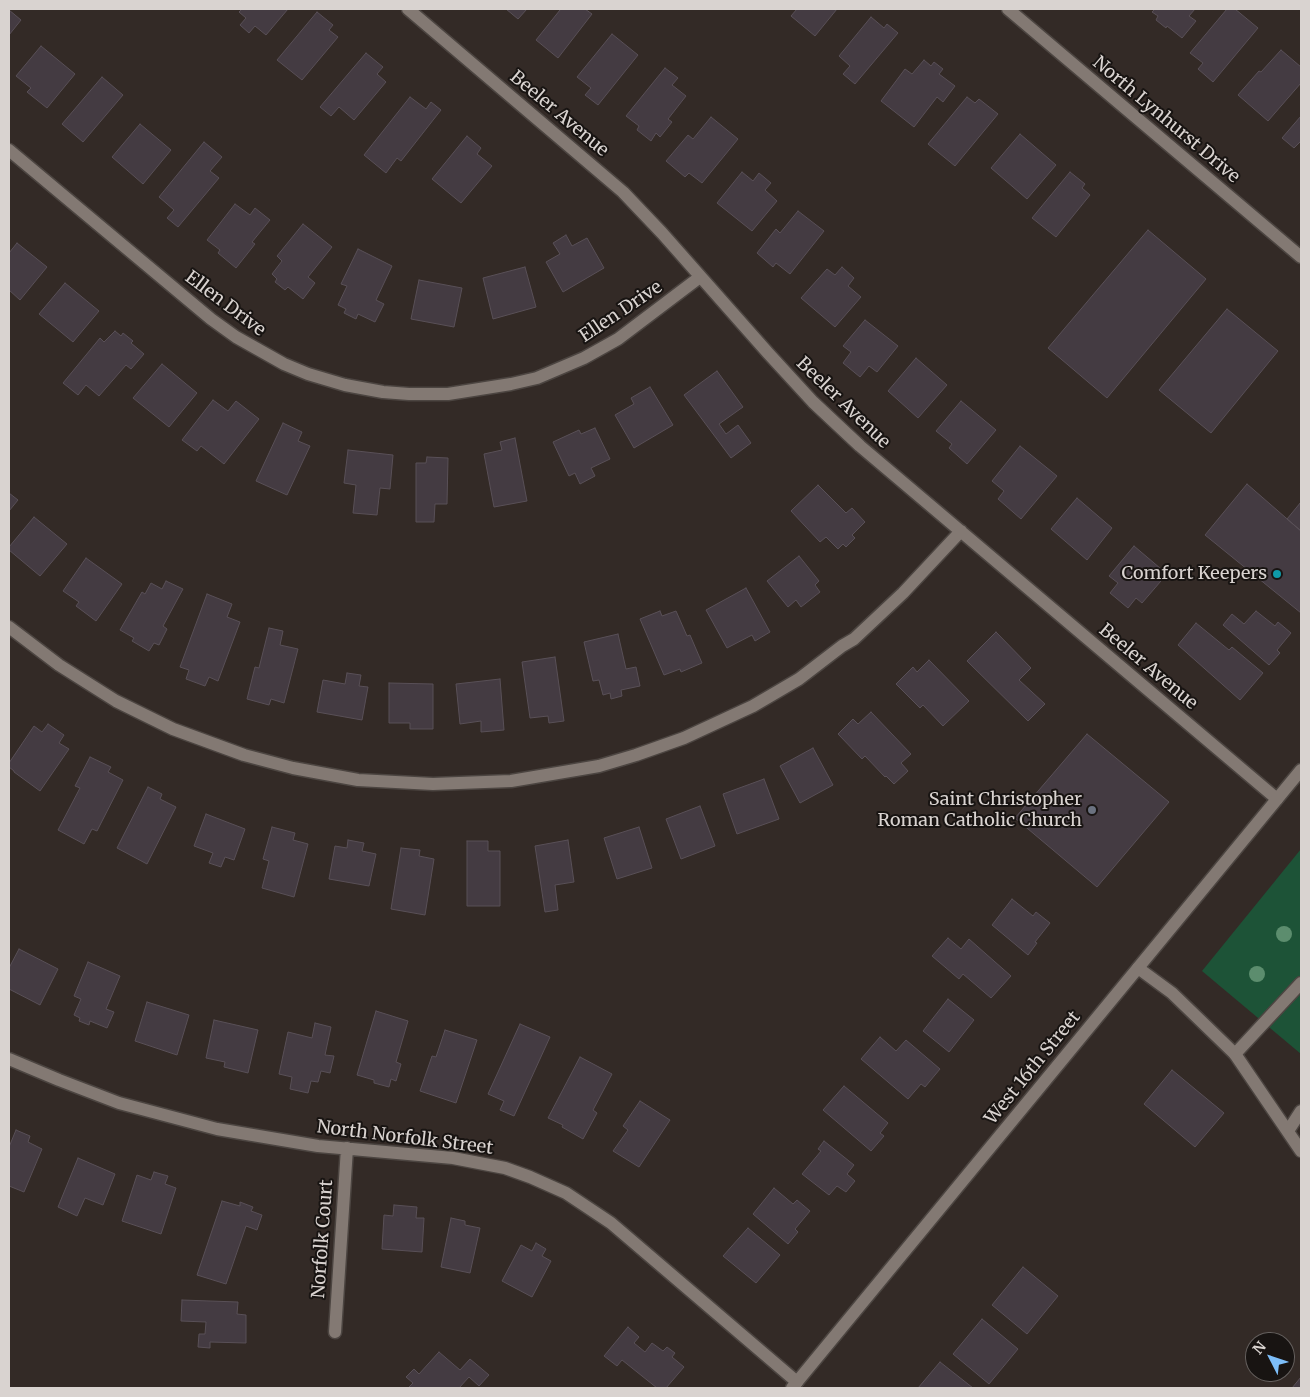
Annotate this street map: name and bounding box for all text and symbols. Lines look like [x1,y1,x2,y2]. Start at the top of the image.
street label: North Lynhurst Drive [1088,52,1244,188]
street label: Beeler Avenue [505,66,613,162]
street label: Ellen Drive [181,267,269,341]
street label: Ellen Drive [576,276,666,348]
street label: Beeler Avenue [792,353,894,453]
place label: Comfort Keepers [1122,563,1267,585]
marker: Comfort Keepers [1271,568,1283,580]
street label: Beeler Avenue [1094,619,1202,715]
place label: Saint Christopher Roman Catholic Church [878,789,1082,832]
marker: Saint Christopher Roman Catholic Church [1086,804,1098,816]
street label: West 16th Street [981,1007,1085,1129]
street label: North Norfolk Street [316,1116,494,1160]
street label: Norfolk Court [308,1179,338,1299]
north arrow [1245,1332,1295,1382]
text: N [1249,1338,1270,1358]

